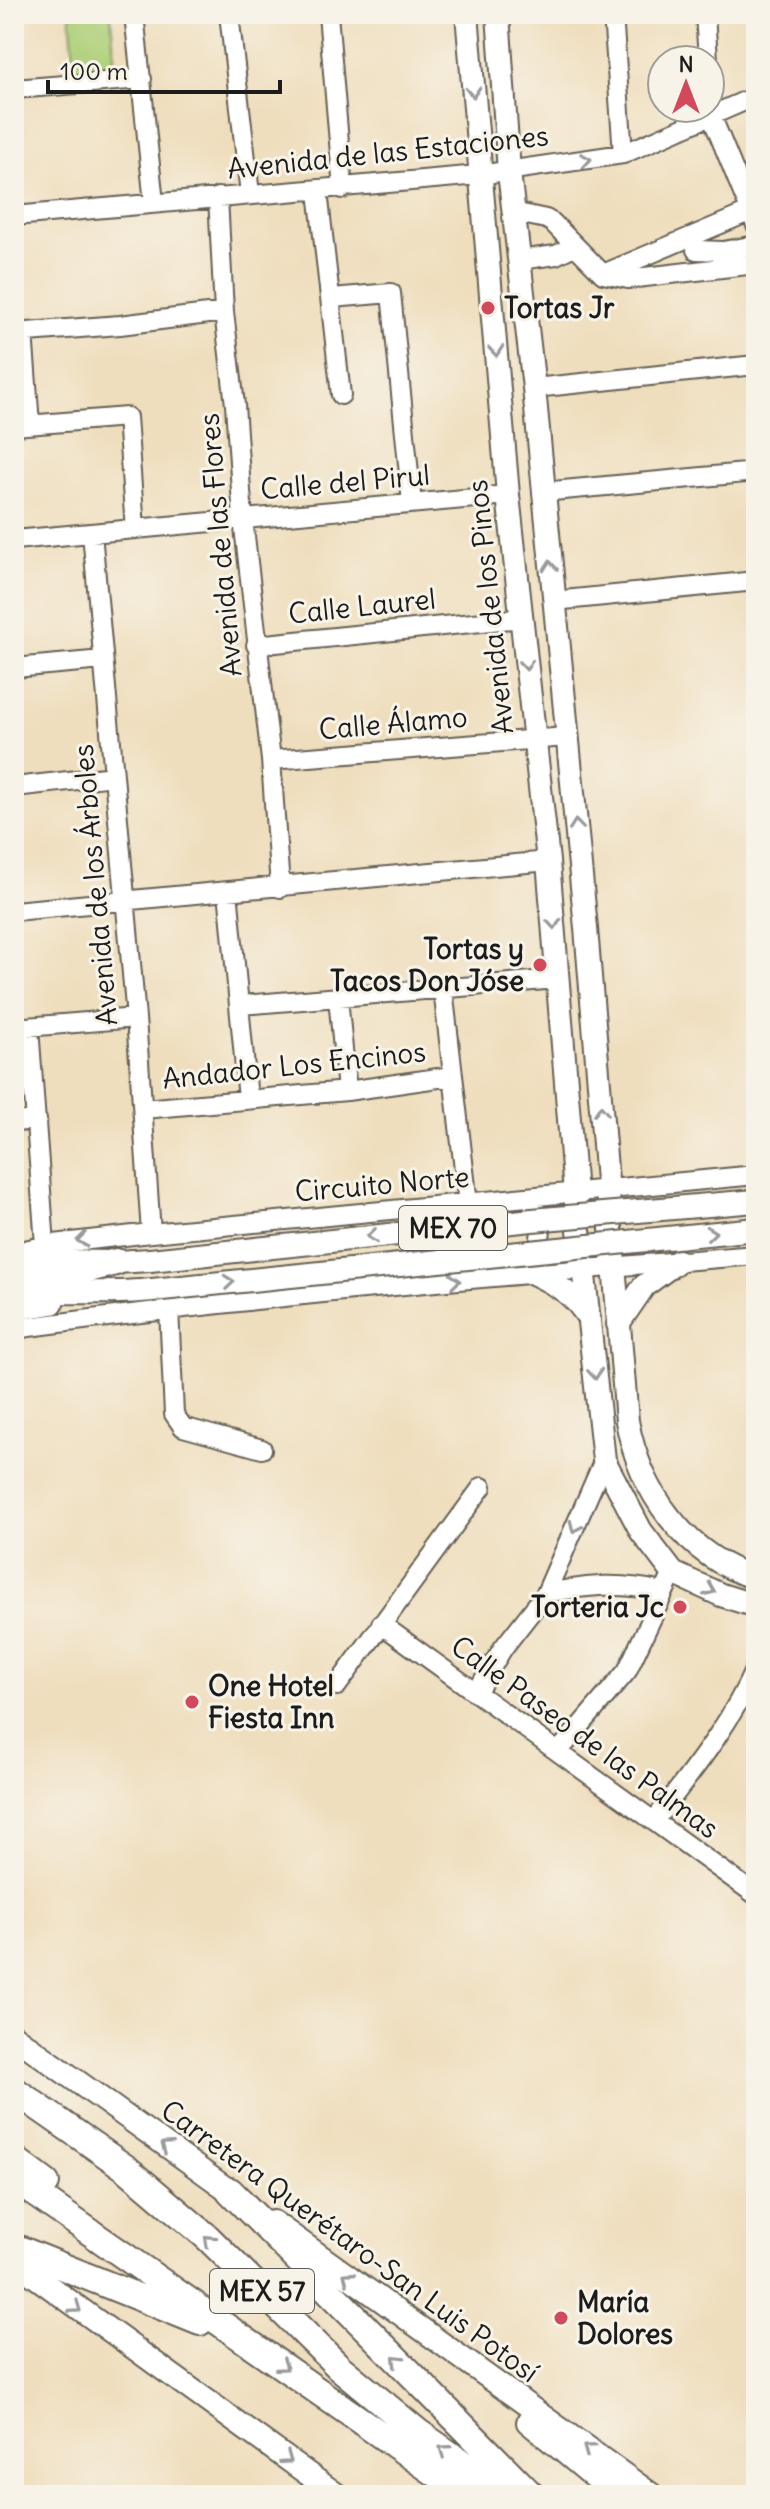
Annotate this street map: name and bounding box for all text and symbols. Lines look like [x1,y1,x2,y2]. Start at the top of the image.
scale bar [48,44,280,94]
north arrow [646,44,726,124]
text: N [678,50,694,78]
text: 100 m [60,56,128,86]
one-way arrow [464,86,481,99]
street label: Avenida de las Estaciones [226,117,550,187]
one-way arrow [580,152,593,169]
place label: Tortas Jr [504,290,615,326]
marker: Tortas Jr [479,299,497,317]
one-way arrow [488,345,505,358]
street label: Avenida de las Flores [191,412,249,678]
street label: Calle del Pirul [259,457,431,507]
street label: Avenida de los Pinos [459,478,521,736]
one-way arrow [541,559,558,572]
street label: Calle Laurel [287,580,437,632]
one-way arrow [517,659,534,672]
street label: Calle Álamo [317,698,469,747]
street label: Avenida de los Árboles [64,743,125,1027]
one-way arrow [567,818,584,831]
one-way arrow [545,918,562,931]
place label: Tortas y Tacos Don Jóse [330,931,524,999]
marker: Tortas y Tacos Don Jóse [531,956,549,974]
street label: Andador Los Encinos [161,1033,427,1097]
one-way arrow [593,1104,610,1117]
street label: Circuito Norte [293,1158,471,1210]
road number: MEX 70 [399,1206,507,1250]
one-way arrow [705,1224,718,1241]
one-way arrow [365,1228,378,1245]
one-way arrow [75,1232,88,1249]
one-way arrow [223,1273,236,1290]
one-way arrow [449,1273,462,1290]
one-way arrow [586,1367,603,1381]
one-way arrow [569,1518,585,1533]
one-way arrow [702,1580,716,1597]
place label: Torteria Jc [531,1589,664,1625]
marker: Torteria Jc [671,1598,689,1616]
street label: Calle Paseo de las Palmas [444,1628,726,1846]
place label: One Hotel Fiesta Inn [208,1668,334,1736]
marker: One Hotel Fiesta Inn [183,1693,201,1711]
street label: Carretera Querétaro-San Luis Potosí [154,2092,546,2390]
one-way arrow [161,2141,175,2156]
one-way arrow [204,2234,218,2249]
road number: MEX 57 [210,2269,314,2313]
one-way arrow [343,2272,357,2287]
place label: María Dolores [577,2284,673,2352]
one-way arrow [67,2298,82,2313]
marker: María Dolores [552,2309,570,2327]
one-way arrow [392,2355,406,2369]
one-way arrow [274,2356,288,2371]
one-way arrow [438,2445,452,2460]
one-way arrow [583,2445,597,2459]
one-way arrow [279,2450,293,2464]

